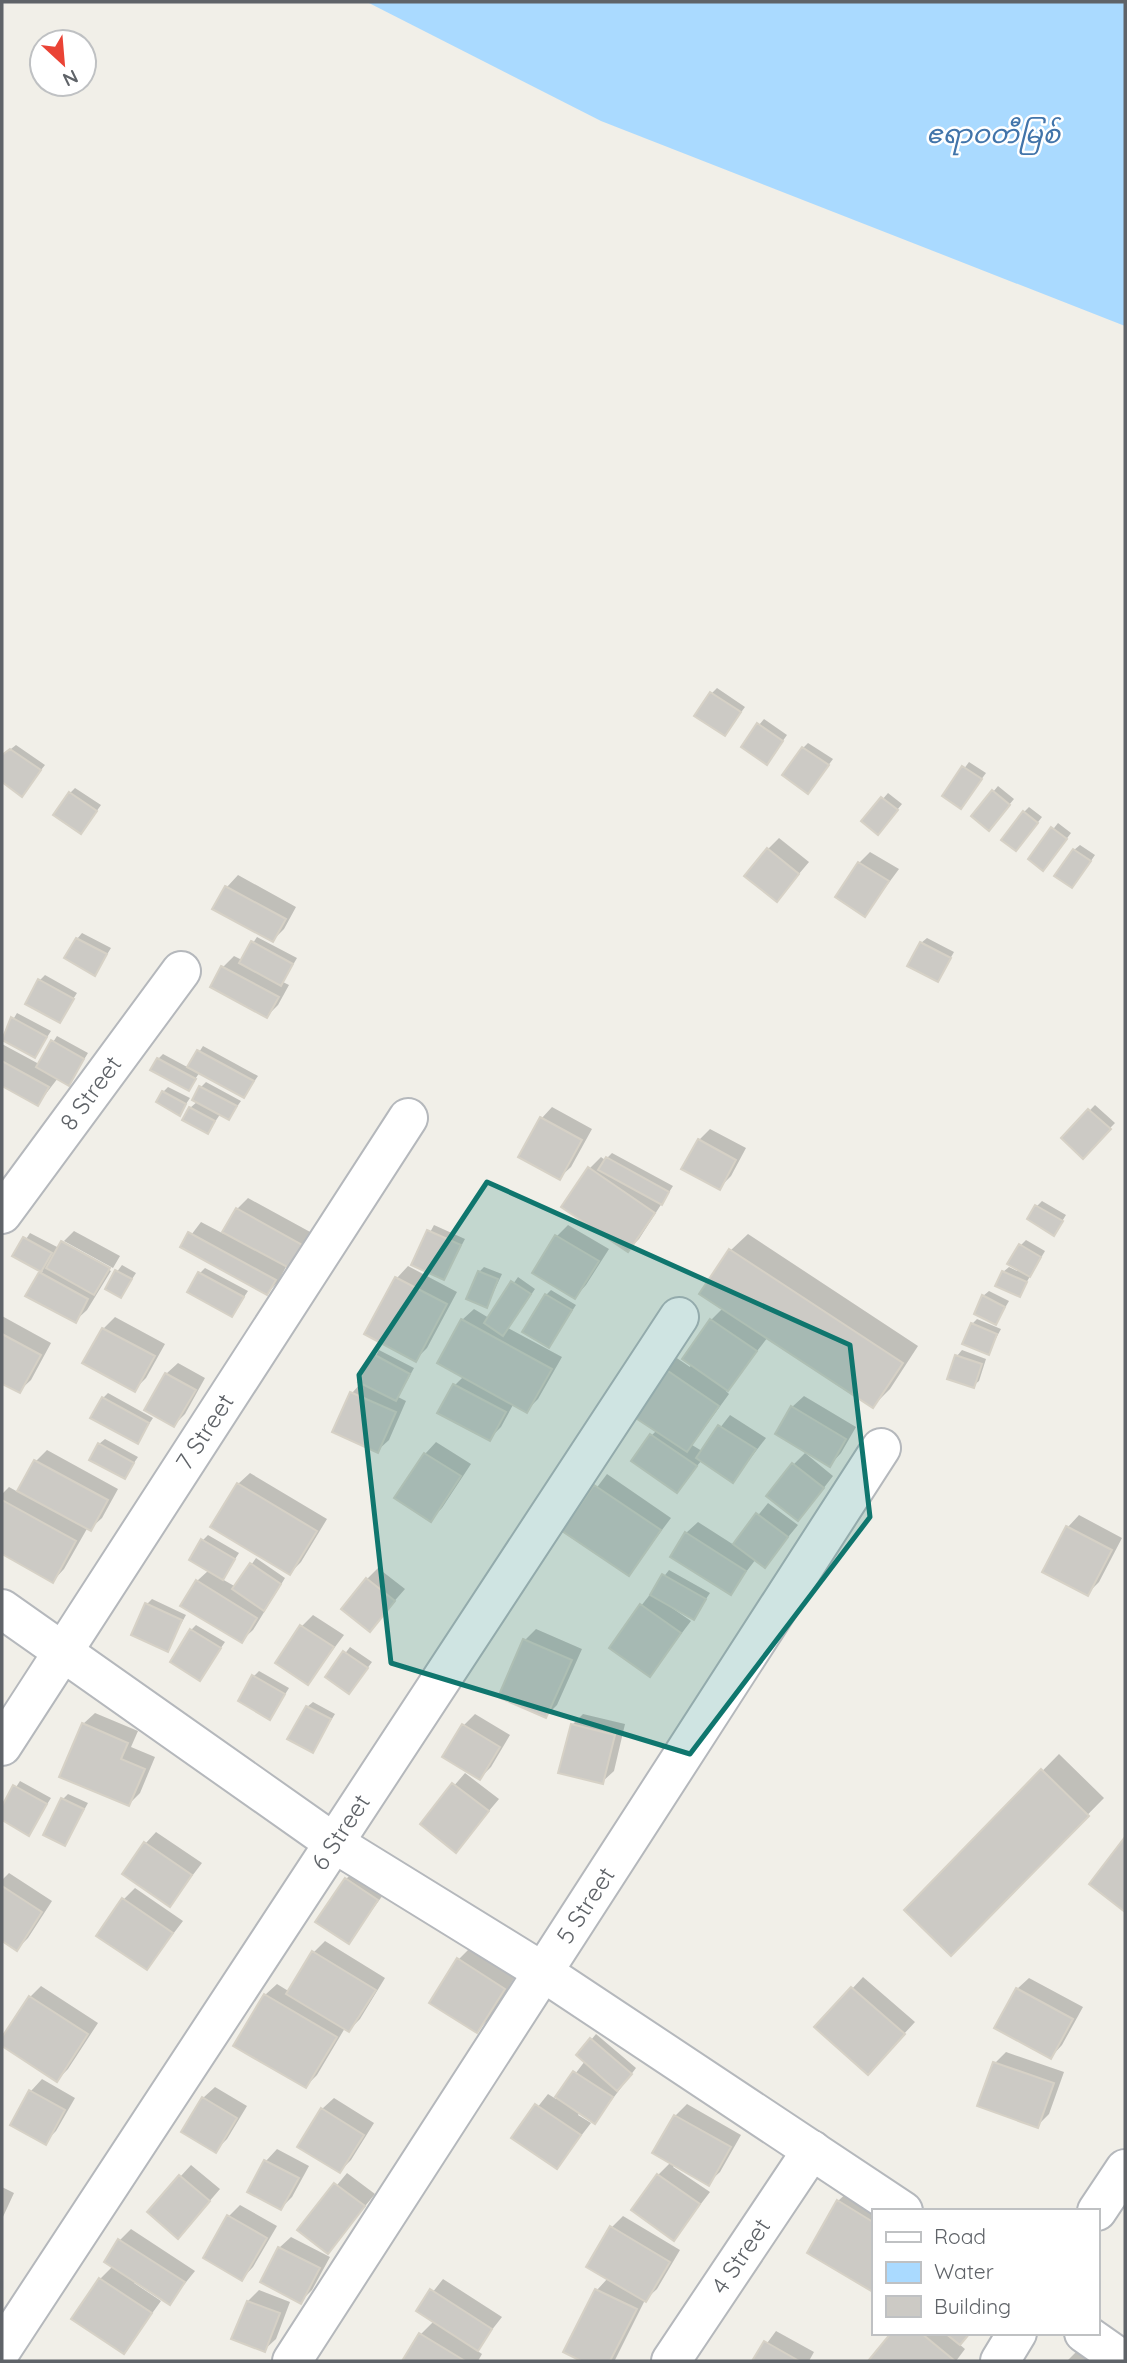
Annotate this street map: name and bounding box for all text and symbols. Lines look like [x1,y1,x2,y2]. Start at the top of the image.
north arrow [28,28,98,98]
text: N [59,64,82,92]
water label: ဧရာဝတီမြစ် [926,116,1062,156]
street label: 8 Street [53,1049,127,1136]
street label: 7 Street [169,1388,240,1475]
street label: 6 Street [304,1788,376,1876]
street label: 5 Street [549,1861,621,1949]
legend [872,2209,1099,2335]
street label: 4 Street [704,2212,776,2299]
text: Road [934,2223,986,2249]
text: Water [934,2258,994,2284]
text: Building [934,2293,1011,2319]

